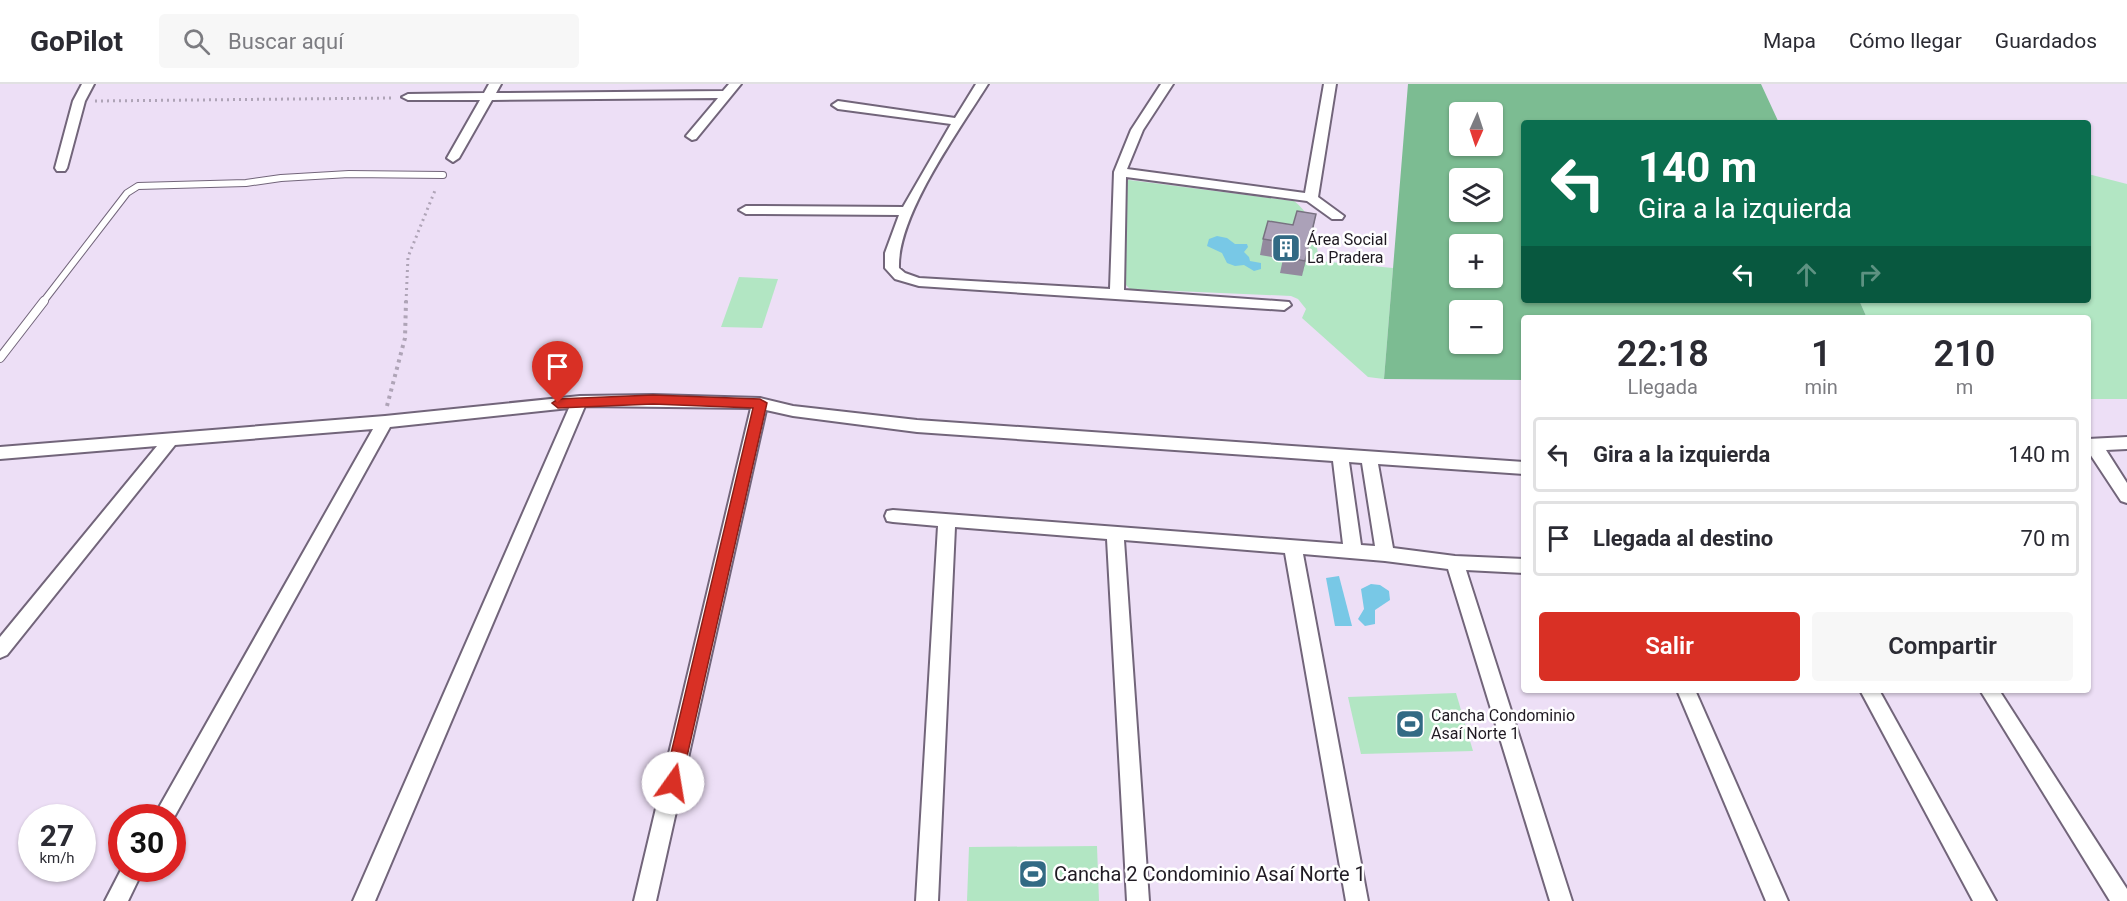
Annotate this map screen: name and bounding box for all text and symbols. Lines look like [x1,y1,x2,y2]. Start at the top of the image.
search box [159,14,579,68]
text: GoPilot [30,25,123,58]
icon: search [180,25,213,58]
text: Buscar aquí [228,29,344,54]
text: Mapa [1763,29,1816,53]
text: Cómo llegar [1849,29,1962,53]
text: Guardados [1995,29,2097,53]
north arrow [1449,102,1503,156]
map controls [1449,102,1503,354]
text: 140 m [1638,143,1757,192]
icon: left [1539,144,1617,222]
button: layers [1449,168,1503,222]
text: Gira a la izquierda [1638,193,1852,225]
place label: Área Social La Pradera [1307,230,1387,267]
building icon: Área Social La Pradera [1270,232,1302,264]
button: + [1449,234,1503,288]
icon: left [1727,258,1760,291]
icon: ahead [1790,258,1823,291]
icon: right [1853,258,1886,291]
button: − [1449,300,1503,354]
text: 22:18 [1617,333,1709,375]
text: 1 [1811,333,1831,375]
text: 210 [1934,333,1995,375]
pin [532,341,583,403]
icon: arrive [541,350,574,383]
text: Llegada [1627,375,1698,399]
text: min [1804,375,1838,399]
text: m [1956,375,1973,399]
icon: left [1542,438,1575,471]
text: Gira a la izquierda [1593,442,1770,467]
text: 140 m [2008,442,2070,467]
icon: arrive [1542,522,1575,555]
text: Llegada al destino [1593,526,1773,551]
text: 70 m [2021,526,2070,551]
button: Salir [1539,612,1800,681]
button: Compartir [1812,612,2073,681]
place label: Cancha Condominio Asaí Norte 1 [1431,706,1575,743]
sports icon: Cancha Condominio Asaí Norte 1 [1394,708,1426,740]
position arrow [641,751,705,815]
speed limit sign: 30 [108,804,186,882]
text: 27 [40,818,74,853]
text: km/h [39,849,75,867]
sports icon: Cancha 2 Condominio Asaí Norte 1 [1017,858,1049,890]
place label: Cancha 2 Condominio Asaí Norte 1 [1054,862,1366,886]

